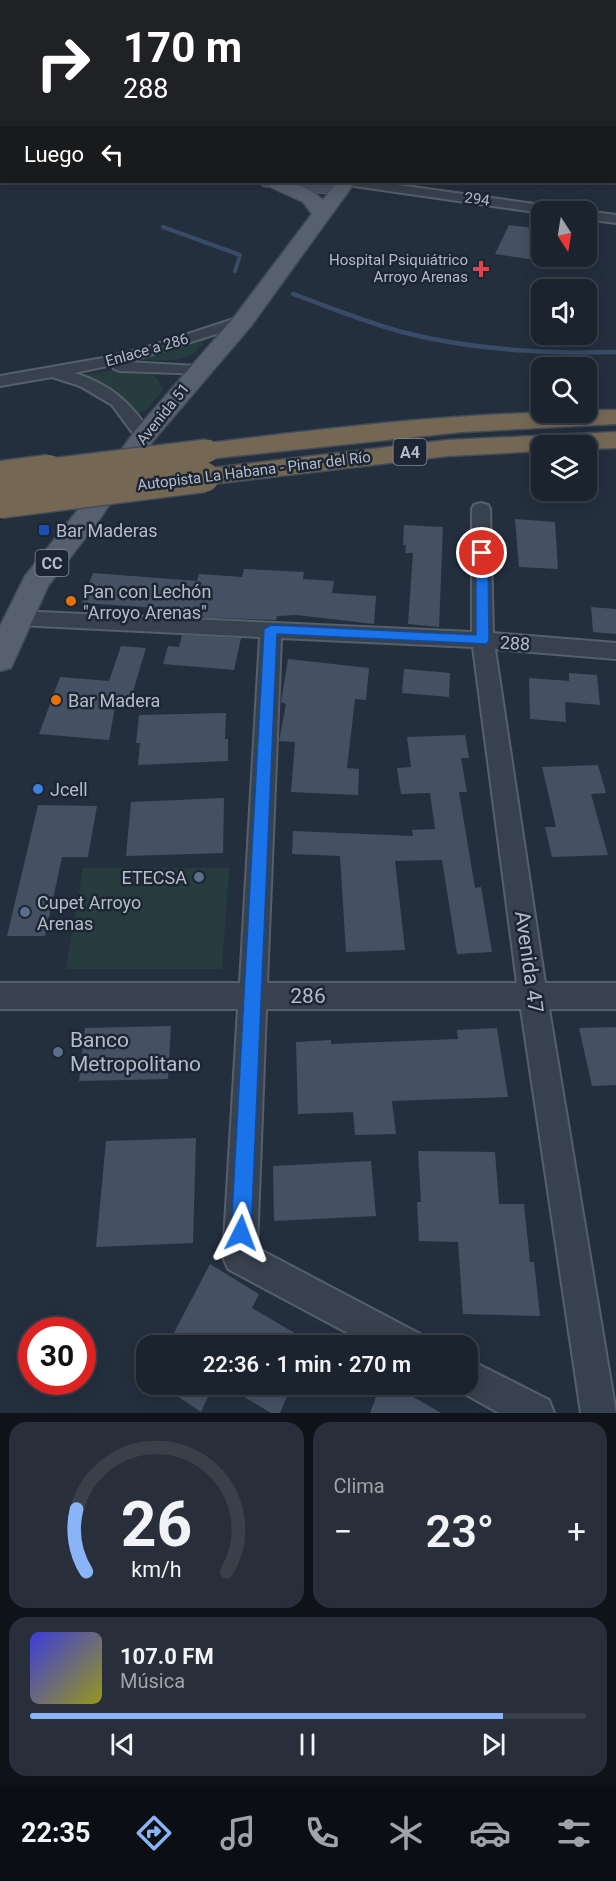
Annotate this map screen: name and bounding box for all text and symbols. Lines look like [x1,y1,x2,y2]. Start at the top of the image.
text: 170 m [123,23,242,72]
icon: right [24,24,102,102]
text: 288 [123,73,169,105]
icon: left [96,138,129,171]
text: Luego [24,142,84,167]
street label: 294 [463,188,491,210]
north arrow [531,201,597,267]
map controls [531,201,597,501]
place label: Hospital Psiquiátrico Arroyo Arenas [329,251,468,286]
marker: Hospital Psiquiátrico Arroyo Arenas [472,260,490,278]
button: sound [531,279,597,345]
street label: Enlace a 286 [104,330,190,370]
button: search [531,357,597,423]
street label: Avenida 51 [133,380,193,448]
button: layers [531,435,597,501]
road number: A4 [394,439,426,465]
street label: Autopista La Habana - Pinar del Río [136,448,372,494]
place label: Bar Maderas [56,520,158,541]
marker: Bar Maderas [37,523,51,537]
pin [456,527,507,578]
icon: arrive [465,536,498,569]
road number: CC [36,550,68,576]
place label: Pan con Lechón "Arroyo Arenas" [83,581,211,623]
marker: Pan con Lechón "Arroyo Arenas" [64,594,78,608]
street label: 288 [499,631,531,655]
place label: Bar Madera [68,690,160,711]
marker: Bar Madera [49,693,63,707]
place label: Jcell [50,779,88,800]
marker: Jcell [31,782,45,796]
place label: ETECSA [121,867,187,888]
marker: ETECSA [192,870,206,884]
place label: Cupet Arroyo Arenas [37,892,141,934]
marker: Cupet Arroyo Arenas [18,905,32,919]
street label: Avenida 47 [510,909,548,1015]
street label: 286 [290,984,326,1008]
place label: Banco Metropolitano [70,1028,201,1076]
marker: Banco Metropolitano [51,1045,65,1059]
position arrow [209,1201,273,1265]
speed limit sign: 30 [18,1317,96,1395]
text: 22:36 · 1 min · 270 m [203,1352,411,1377]
text: Clima [334,1474,385,1498]
text: 26 [120,1488,192,1561]
text: 23° [425,1505,494,1558]
text: − [334,1512,352,1551]
text: + [567,1512,586,1551]
text: km/h [131,1557,181,1582]
text: 107.0 FM [120,1644,214,1669]
text: Música [120,1669,185,1693]
icon: previous [106,1728,139,1761]
icon: pause [291,1728,324,1761]
icon: next [477,1728,510,1761]
icon: directions [133,1812,175,1854]
icon: music [217,1812,259,1854]
icon: phone [301,1812,343,1854]
icon: climate [385,1812,427,1854]
icon: car [469,1812,511,1854]
icon: filters [553,1812,595,1854]
text: 22:35 [21,1817,91,1849]

